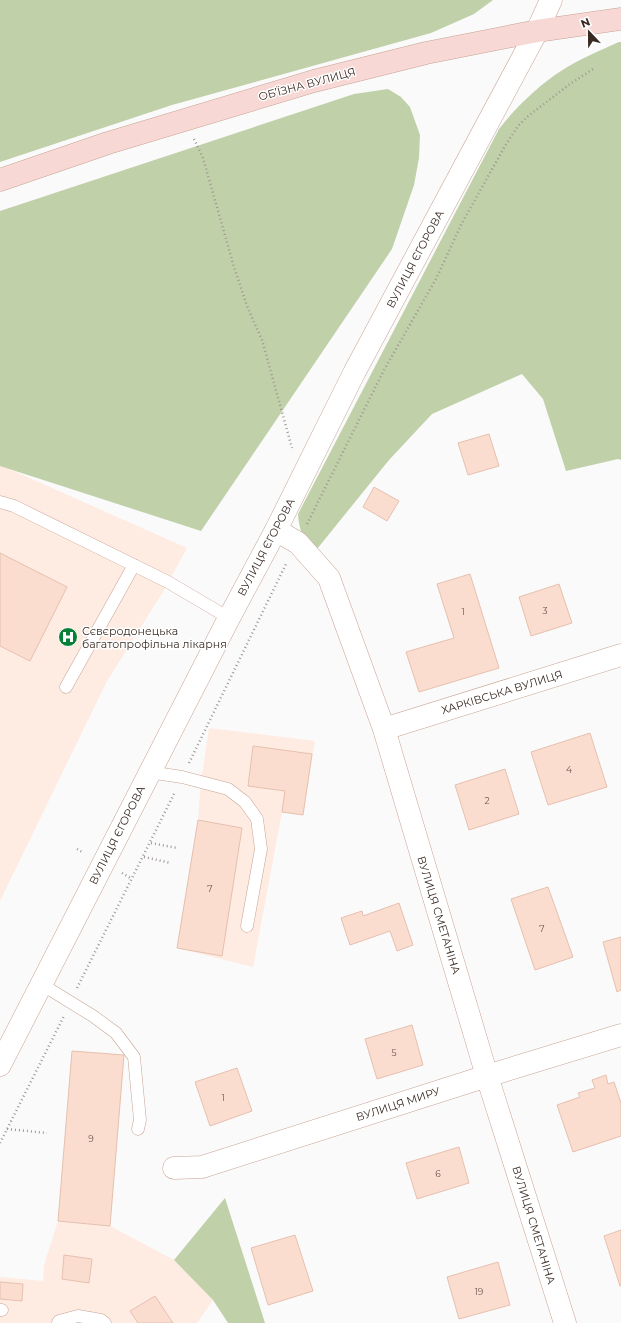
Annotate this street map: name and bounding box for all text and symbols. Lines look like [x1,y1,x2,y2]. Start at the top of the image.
north arrow [569,12,609,52]
text: N [579,15,592,31]
street label: ОБ’ЇЗНА ВУЛИЦЯ [257,64,357,104]
street label: ВУЛИЦЯ ЄГОРОВА [383,207,447,310]
street label: ВУЛИЦЯ ЄГОРОВА [234,495,298,598]
house number: 3 [542,605,548,616]
house number: 1 [461,606,465,617]
place label: Сєвєродонецька багатопрофiльна лiкарня [82,624,227,651]
hospital icon: Сєвєродонецька багатопрофiльна лiкарня [57,626,79,648]
street label: ХАРКІВСЬКА ВУЛИЦЯ [440,667,564,717]
house number: 4 [566,764,572,775]
street label: ВУЛИЦЯ ЄГОРОВА [86,783,148,887]
house number: 2 [484,795,490,806]
street label: ВУЛИЦЯ СМЕТАНІНА [414,854,464,977]
house number: 7 [207,883,213,894]
house number: 7 [539,923,545,934]
house number: 5 [391,1047,397,1058]
street label: ВУЛИЦЯ МИРУ [354,1084,442,1124]
house number: 1 [221,1092,225,1103]
house number: 9 [88,1133,94,1144]
street label: ВУЛИЦЯ СМЕТАНІНА [509,1164,559,1287]
house number: 6 [435,1168,441,1179]
house number: 19 [475,1286,484,1297]

